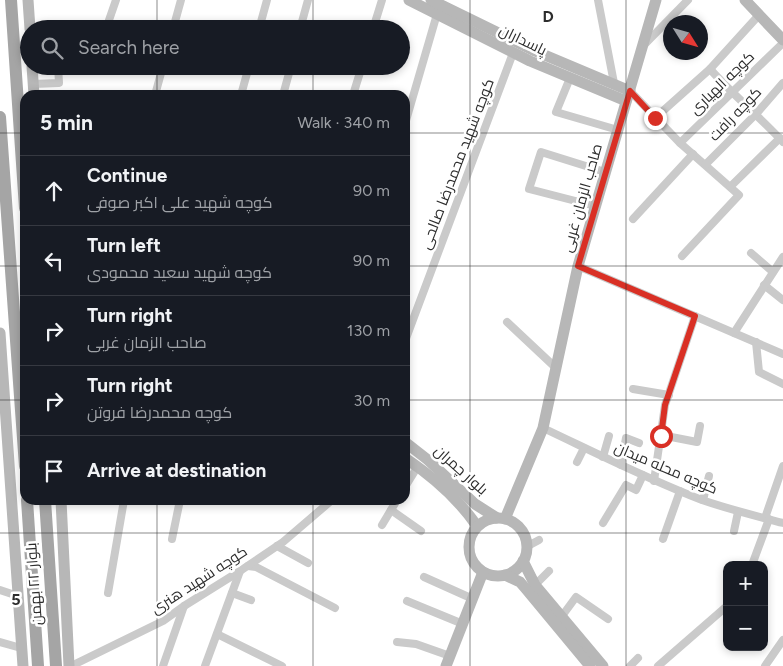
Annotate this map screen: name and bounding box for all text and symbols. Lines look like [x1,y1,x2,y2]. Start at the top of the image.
text: D [542,7,554,26]
north arrow [663,15,708,60]
search box [20,20,410,75]
street label: پاسداران [496,21,550,60]
icon: search [38,34,66,62]
text: Search here [78,36,180,59]
street label: کوچه الهیاری [686,48,759,119]
street label: کوچه شهید محمدرضا صالحی [416,76,499,252]
street label: کوچه رافت [705,83,766,145]
route end [644,107,667,130]
text: 5 min [40,110,93,135]
text: Walk · 340 m [297,113,390,132]
street label: صاحب الزمان غربی [558,142,607,255]
text: Continue [87,164,167,187]
icon: ahead [40,177,68,205]
text: 90 m [353,181,390,200]
text: کوچه شهید علی اکبر صوفی [87,193,273,212]
text: Turn left [87,234,161,257]
icon: left [40,247,68,275]
text: 90 m [353,251,390,270]
text: کوچه شهید سعید محمودی [87,263,272,282]
text: Turn right [87,304,173,327]
icon: right [40,317,68,345]
text: 130 m [347,321,390,340]
text: صاحب الزمان غربی [87,333,207,352]
text: Turn right [87,374,173,397]
icon: right [40,387,68,415]
text: 30 m [353,391,390,410]
text: کوچه محمدرضا فروتن [87,403,232,422]
route start [650,425,673,448]
street label: کوچه محله میدان [611,438,720,499]
street label: بلوار چمران [430,441,492,499]
icon: arrive [40,457,68,485]
text: Arrive at destination [87,459,266,482]
street label: بلوار ۲۲ بهمن [22,542,47,626]
street label: کوچه شهید هنری [147,542,251,619]
map controls [723,561,768,651]
button: + [723,561,768,606]
text: 5 [11,590,21,609]
button: − [723,606,768,651]

